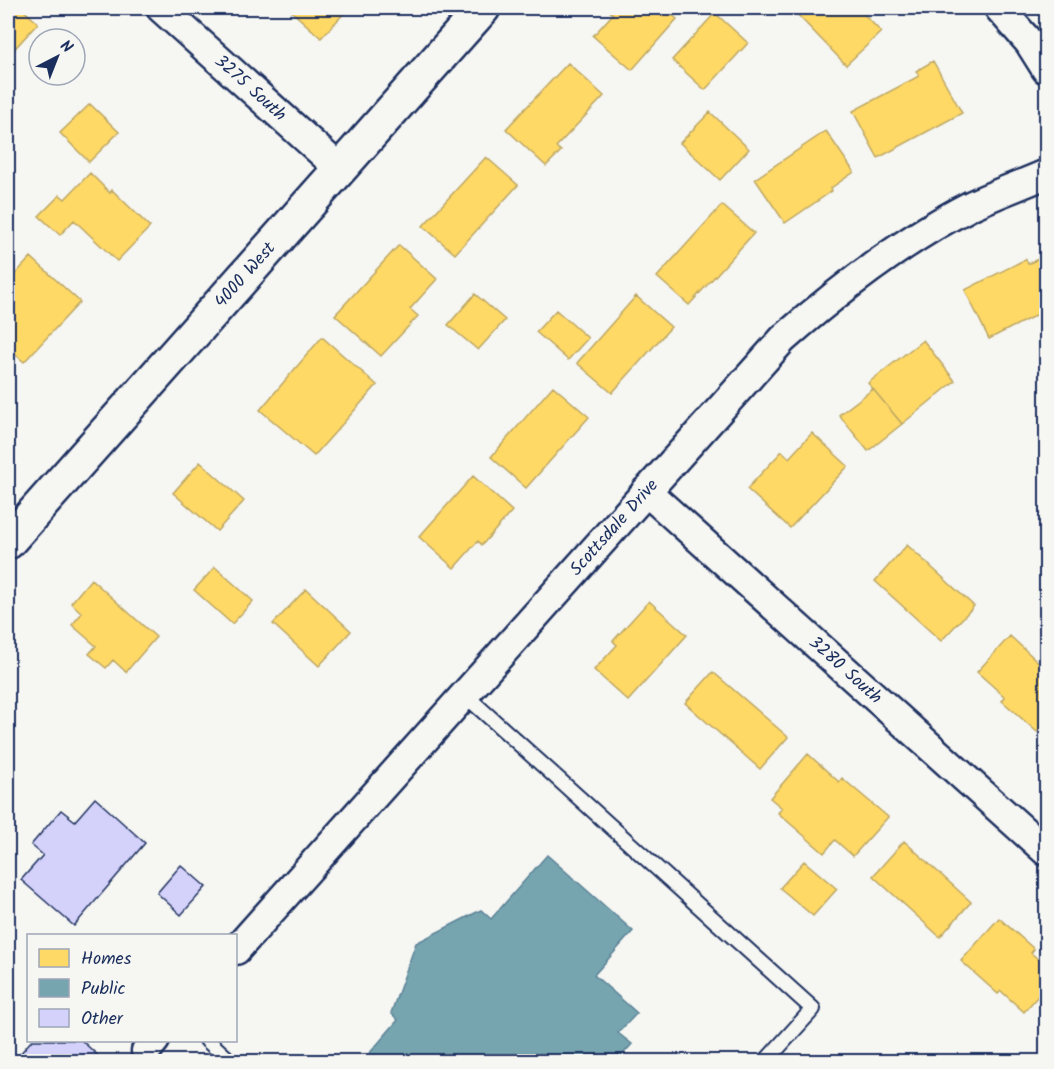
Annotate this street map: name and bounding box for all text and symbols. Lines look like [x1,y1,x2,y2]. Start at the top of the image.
north arrow [27,27,87,87]
text: N [54,34,78,60]
street label: 3275 South [207,48,293,129]
street label: 4000 West [208,235,284,315]
street label: Scottsdale Drive [563,472,666,583]
street label: 3280 South [802,629,889,711]
legend [27,934,237,1042]
text: Homes [81,945,132,974]
text: Public [81,975,126,1004]
text: Other [81,1005,124,1034]

